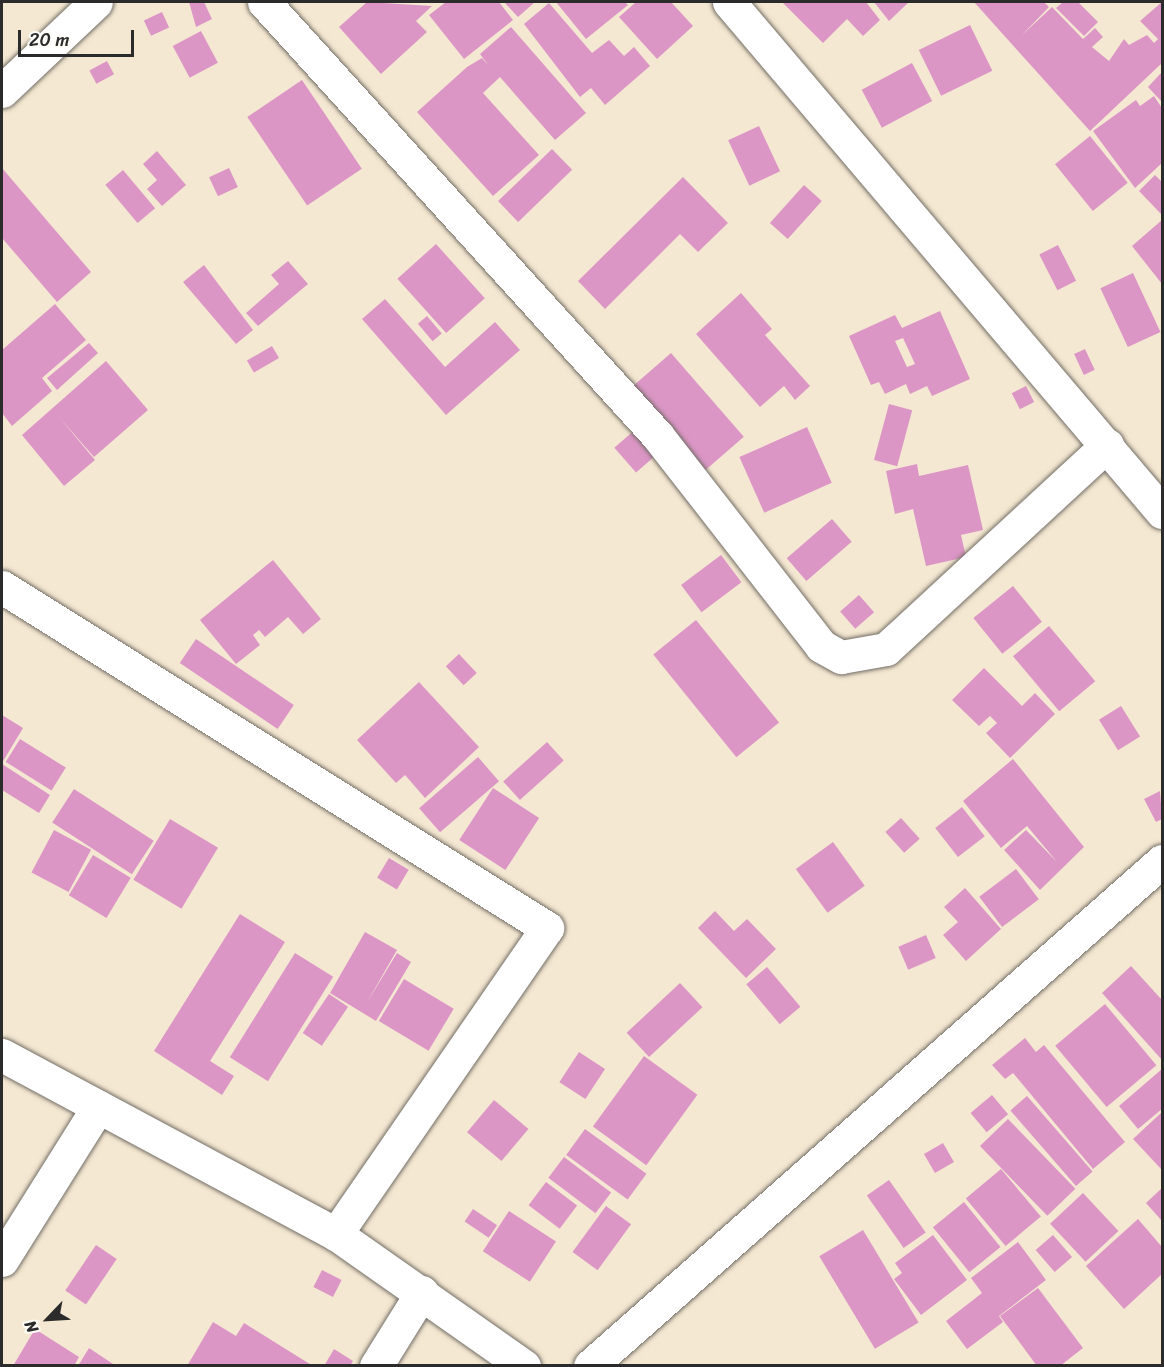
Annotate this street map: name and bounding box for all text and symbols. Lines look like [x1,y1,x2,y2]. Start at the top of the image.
scale bar [21,18,136,56]
text: 20 m [29,24,69,56]
north arrow [18,1289,78,1349]
text: N [16,1316,47,1338]

